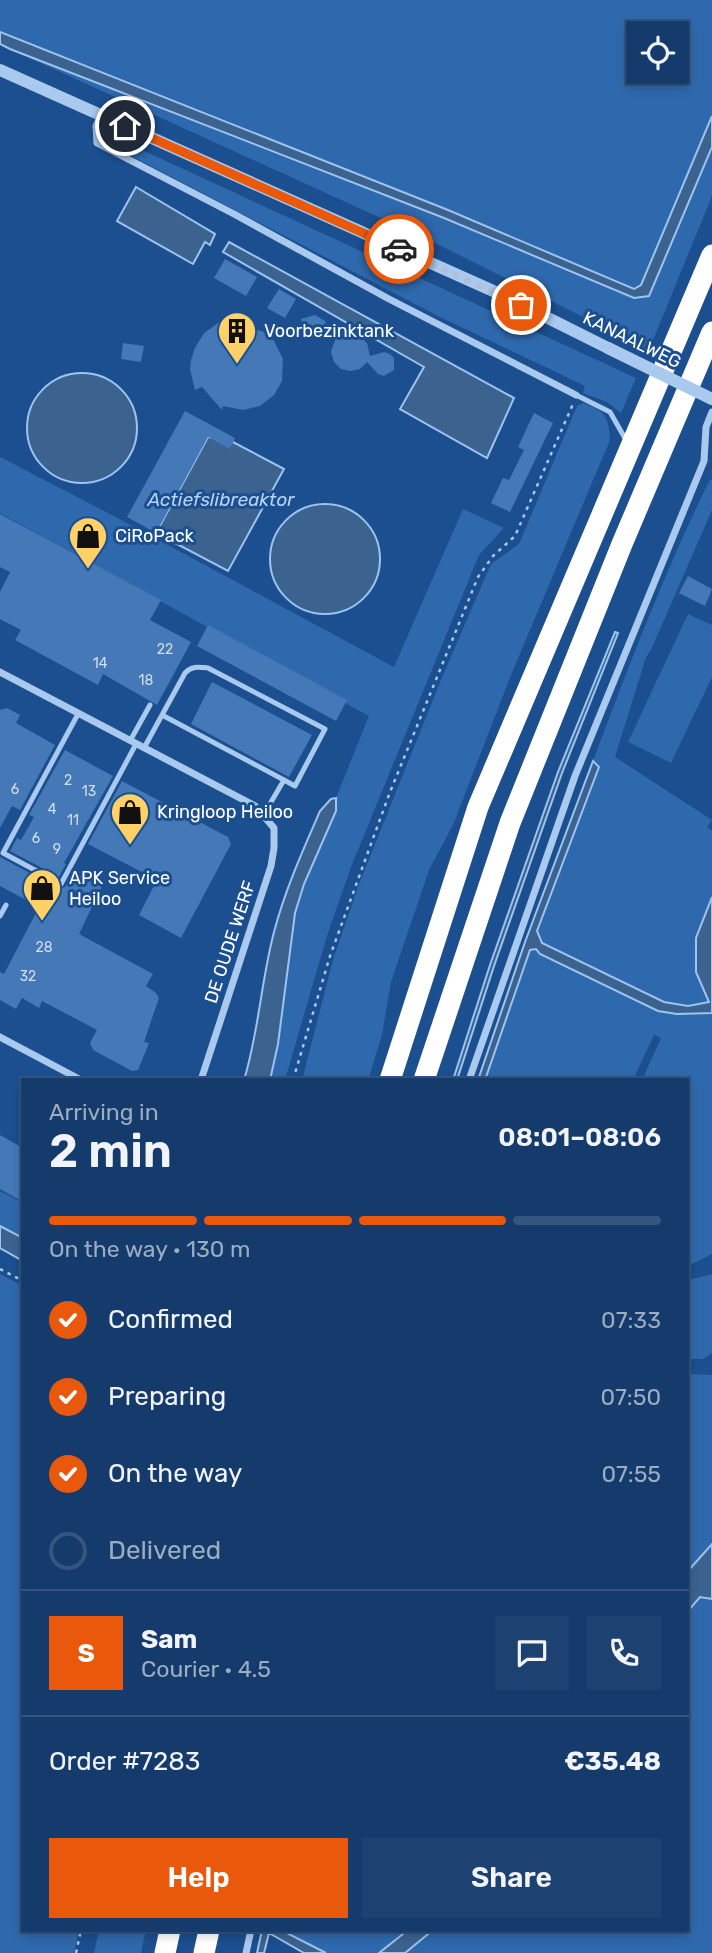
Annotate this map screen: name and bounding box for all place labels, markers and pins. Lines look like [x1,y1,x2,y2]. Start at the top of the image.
pin [95,96,155,156]
pin [491,275,551,335]
building icon: Voorbezinktank [216,310,258,365]
place label: Voorbezinktank [264,320,395,342]
shop icon: CiRoPack [67,515,109,570]
place label: CiRoPack [115,525,195,547]
shop icon: Kringloop Heiloo [109,791,151,846]
place label: Kringloop Heiloo [157,801,293,823]
shop icon: APK Service Heiloo [21,867,63,922]
place label: APK Service Heiloo [69,867,170,910]

